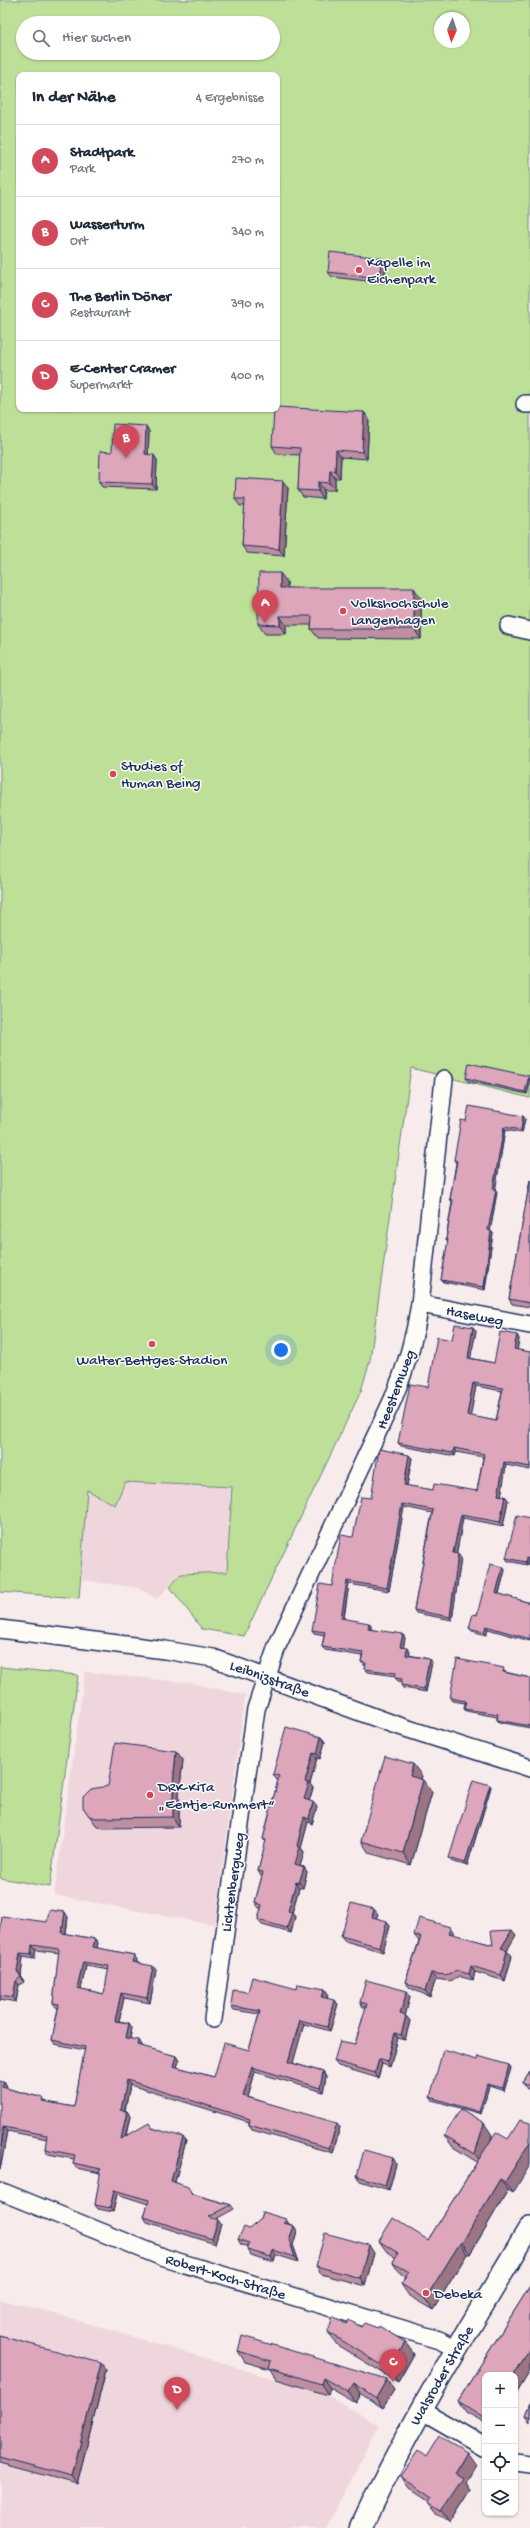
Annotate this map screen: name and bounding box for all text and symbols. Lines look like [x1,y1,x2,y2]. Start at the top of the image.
north arrow [434,12,470,48]
search box [16,16,280,60]
icon: search [30,27,52,49]
text: Hier suchen [62,29,131,47]
text: In der Nähe [32,88,115,108]
text: 4 Ergebnisse [196,91,264,106]
text: Stadtpark [70,144,134,162]
text: A [41,153,49,168]
text: 270 m [231,153,264,168]
text: Park [70,162,95,177]
text: Wasserturm [70,216,144,234]
text: B [42,225,48,240]
text: 340 m [231,225,264,240]
text: Ort [70,234,88,249]
place label: Kapelle im Eichenpark [367,254,437,289]
marker: Kapelle im Eichenpark [354,265,364,275]
text: The Berlin Döner [70,288,171,306]
text: C [41,297,49,312]
text: 390 m [231,297,264,312]
text: Restaurant [70,306,130,321]
text: E-Center Cramer [70,360,175,378]
text: D [41,369,49,384]
text: 400 m [231,369,264,384]
text: Supermarkt [70,378,132,393]
pin: B [113,425,139,458]
pin: A [252,590,278,623]
place label: Volkshochschule Langenhagen [350,595,449,630]
marker: Volkshochschule Langenhagen [338,606,348,616]
place label: Studies of Human Being [121,758,201,793]
marker: Studies of Human Being [108,769,118,779]
street label: Haseweg [444,1303,505,1331]
marker: Walter-Bettges-Stadion [147,1339,157,1349]
your location [271,1340,291,1360]
street label: Heesternweg [373,1347,420,1432]
place label: Walter-Bettges-Stadion [77,1352,227,1370]
street label: Leibnizstraße [227,1657,312,1703]
place label: DRK-KiTa „Eentje-Rummert“ [157,1779,275,1814]
marker: DRK-KiTa „Eentje-Rummert“ [145,1790,155,1800]
street label: Lichtenbergweg [218,1831,250,1933]
street label: Robert-Koch-Straße [163,2251,288,2305]
place label: Debeka [433,2286,483,2304]
marker: Debeka [421,2288,431,2298]
street label: Walsroder Straße [407,2323,479,2429]
pin: C [380,2349,406,2382]
map controls [482,2372,518,2516]
button: + [482,2372,518,2408]
pin: D [164,2377,190,2410]
button: − [482,2408,518,2444]
button: locate [482,2444,518,2480]
button: layers [482,2480,518,2516]

